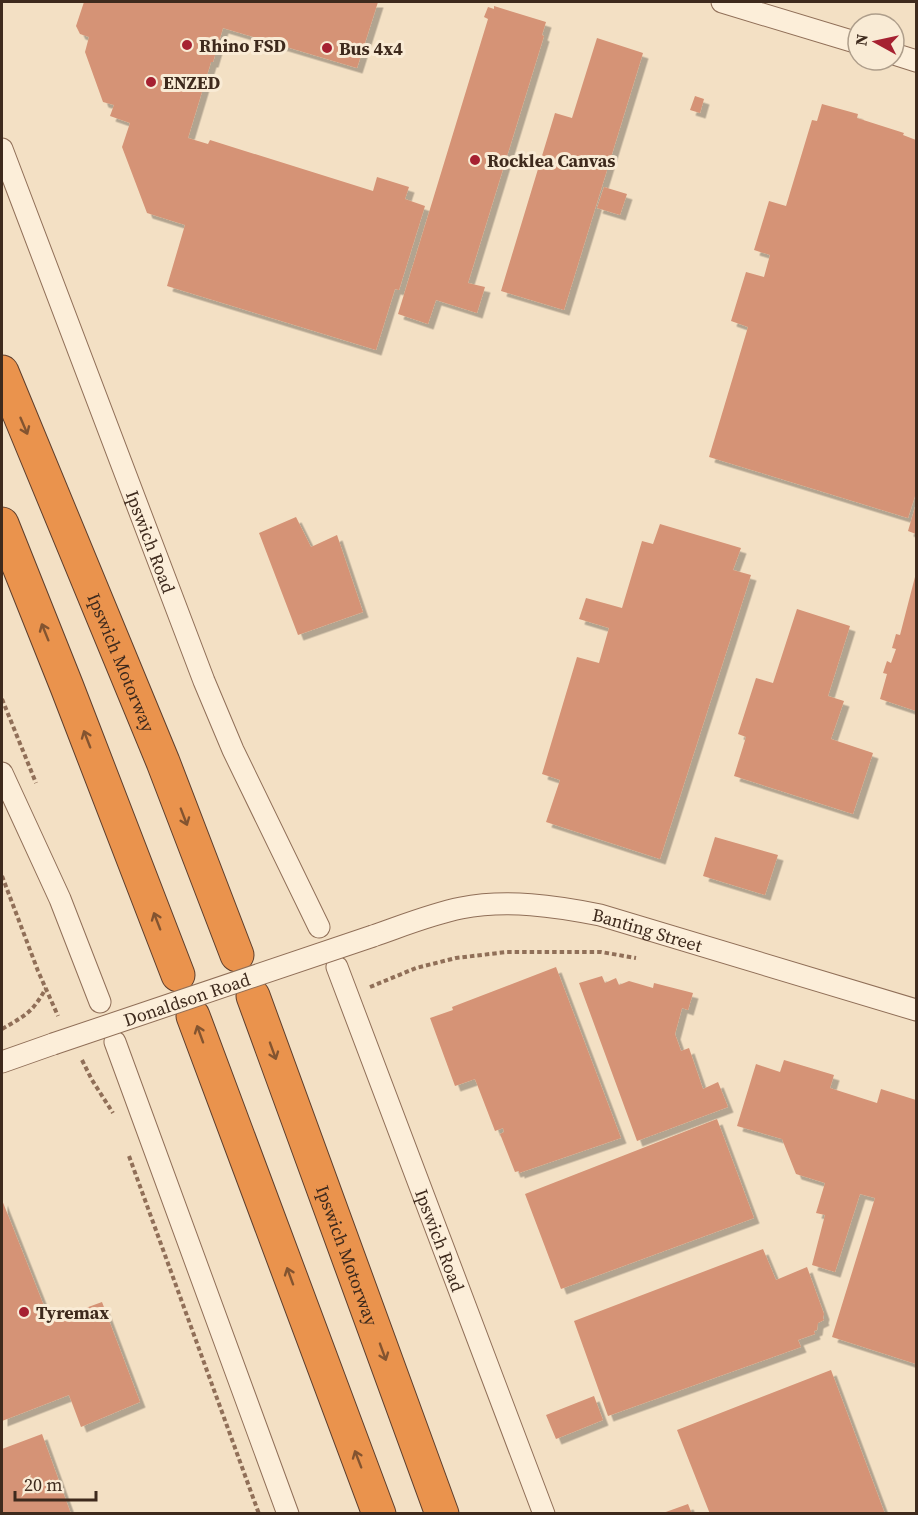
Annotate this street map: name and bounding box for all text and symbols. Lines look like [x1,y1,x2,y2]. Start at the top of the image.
north arrow [846,12,906,72]
text: N [849,32,873,47]
place label: Rhino FSD [199,33,286,58]
place label: Bus 4x4 [339,36,403,61]
marker: Rhino FSD [180,38,194,52]
marker: Bus 4x4 [320,41,334,55]
place label: ENZED [163,70,220,95]
marker: ENZED [144,75,158,89]
place label: Rocklea Canvas [487,148,615,173]
marker: Rocklea Canvas [468,153,482,167]
one-way arrow [19,416,30,434]
street label: Ipswich Road [120,487,182,597]
street label: Ipswich Motorway [82,589,162,736]
one-way arrow [39,624,50,642]
one-way arrow [81,730,92,748]
one-way arrow [180,807,191,826]
street label: Banting Street [590,901,705,958]
one-way arrow [151,912,162,930]
street label: Donaldson Road [120,966,253,1032]
one-way arrow [194,1026,205,1044]
one-way arrow [268,1041,279,1059]
street label: Ipswich Motorway [310,1181,385,1330]
street label: Ipswich Road [410,1185,471,1295]
one-way arrow [283,1267,294,1286]
place label: Tyremax [36,1300,109,1325]
marker: Tyremax [17,1305,31,1319]
one-way arrow [378,1342,389,1361]
one-way arrow [352,1450,363,1469]
scale bar [15,1464,96,1502]
text: 20 m [24,1472,62,1497]

